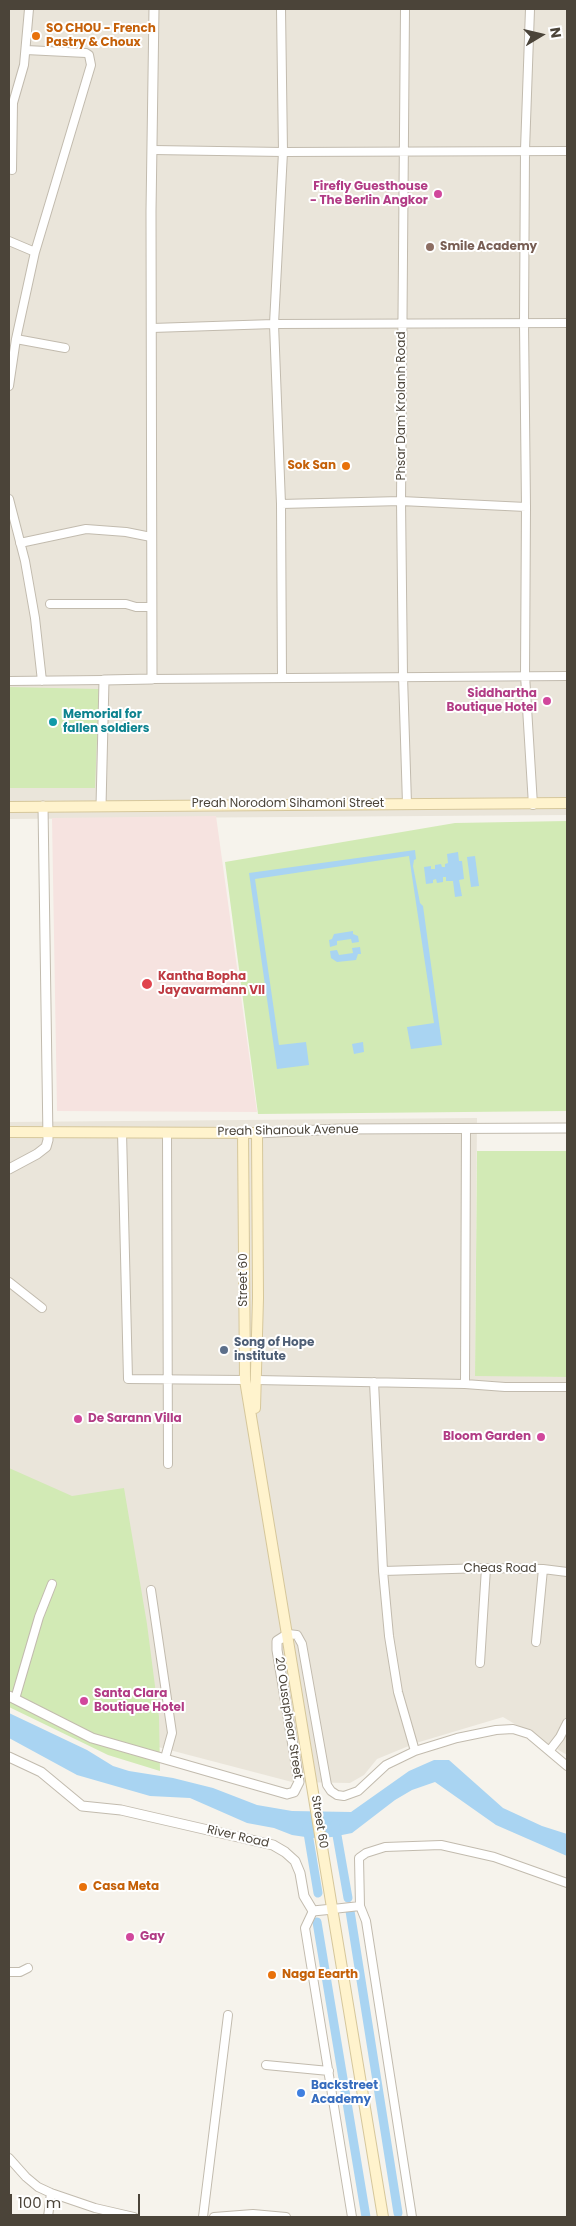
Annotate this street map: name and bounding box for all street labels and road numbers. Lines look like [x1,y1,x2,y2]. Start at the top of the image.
street label: Phsar Dam Krolanh Road [395,331,409,481]
street label: Preah Norodom Sihamoni Street [192,797,384,811]
street label: Preah Sihanouk Avenue [217,1123,359,1139]
street label: Street 60 [237,1253,251,1307]
street label: Cheas Road [463,1562,537,1576]
street label: 20 Ousaphear Street [271,1656,305,1780]
street label: Street 60 [308,1794,330,1850]
street label: River Road [206,1823,270,1851]

